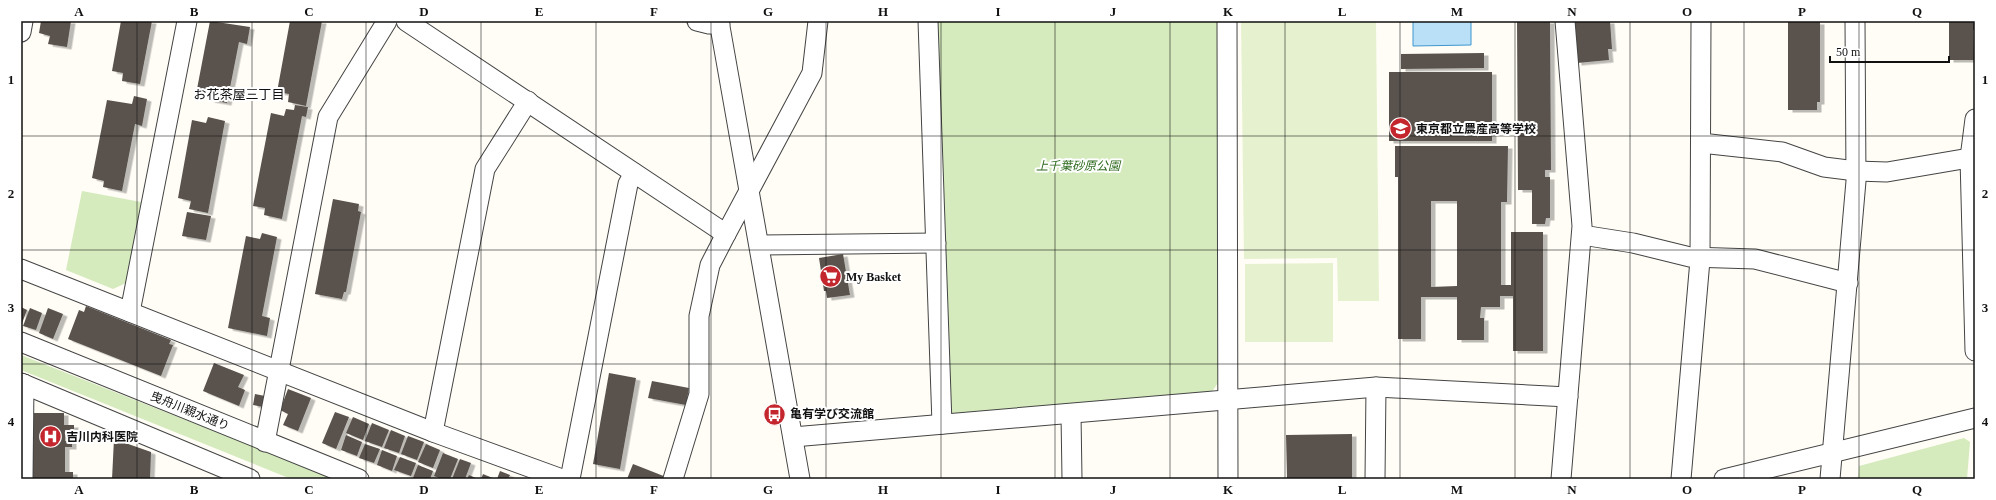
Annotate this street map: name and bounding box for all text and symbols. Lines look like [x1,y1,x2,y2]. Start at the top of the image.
text: A [74,4,84,19]
text: B [190,4,199,19]
text: C [304,4,314,19]
text: D [419,4,429,19]
text: E [535,4,543,19]
text: F [650,4,658,19]
text: G [763,4,773,19]
text: H [878,4,888,19]
text: I [995,4,1001,19]
text: J [1110,4,1117,19]
text: K [1223,4,1234,19]
text: L [1338,4,1347,19]
text: M [1451,4,1463,19]
text: N [1567,4,1577,19]
text: O [1682,4,1692,19]
text: P [1798,4,1806,19]
text: Q [1912,4,1922,19]
scale bar [1830,38,1949,64]
text: 50 m [1836,45,1861,59]
text: 1 [8,72,14,87]
text: 1 [1982,72,1988,87]
district label: お花茶屋三丁目 [193,87,285,102]
school or university icon: 東京都立農産高等学校 [1387,116,1413,142]
place label: 東京都立農産高等学校 [1416,122,1536,136]
park label: 上千葉砂原公園 [1036,159,1122,173]
text: 2 [8,186,14,201]
text: 2 [1982,186,1988,201]
supermarket icon: My Basket [818,264,844,290]
place label: My Basket [846,270,901,284]
text: 3 [8,300,15,315]
text: 3 [1982,300,1989,315]
street label: 曳舟川親水通り [148,389,232,433]
bus stop icon: 亀有学び交流館 [761,401,787,427]
place label: 亀有学び交流館 [790,407,874,421]
text: 4 [8,414,15,429]
text: 4 [1982,414,1989,429]
hospital icon: 吉川内科医院 [37,424,63,450]
place label: 吉川内科医院 [66,430,138,444]
text: A [74,482,84,497]
text: B [190,482,199,497]
text: C [304,482,314,497]
text: D [419,482,429,497]
text: E [535,482,543,497]
text: F [650,482,658,497]
text: G [763,482,773,497]
text: H [878,482,888,497]
text: I [995,482,1001,497]
text: J [1110,482,1117,497]
text: K [1223,482,1234,497]
text: L [1338,482,1347,497]
text: M [1451,482,1463,497]
text: N [1567,482,1577,497]
text: O [1682,482,1692,497]
text: P [1798,482,1806,497]
text: Q [1912,482,1922,497]

